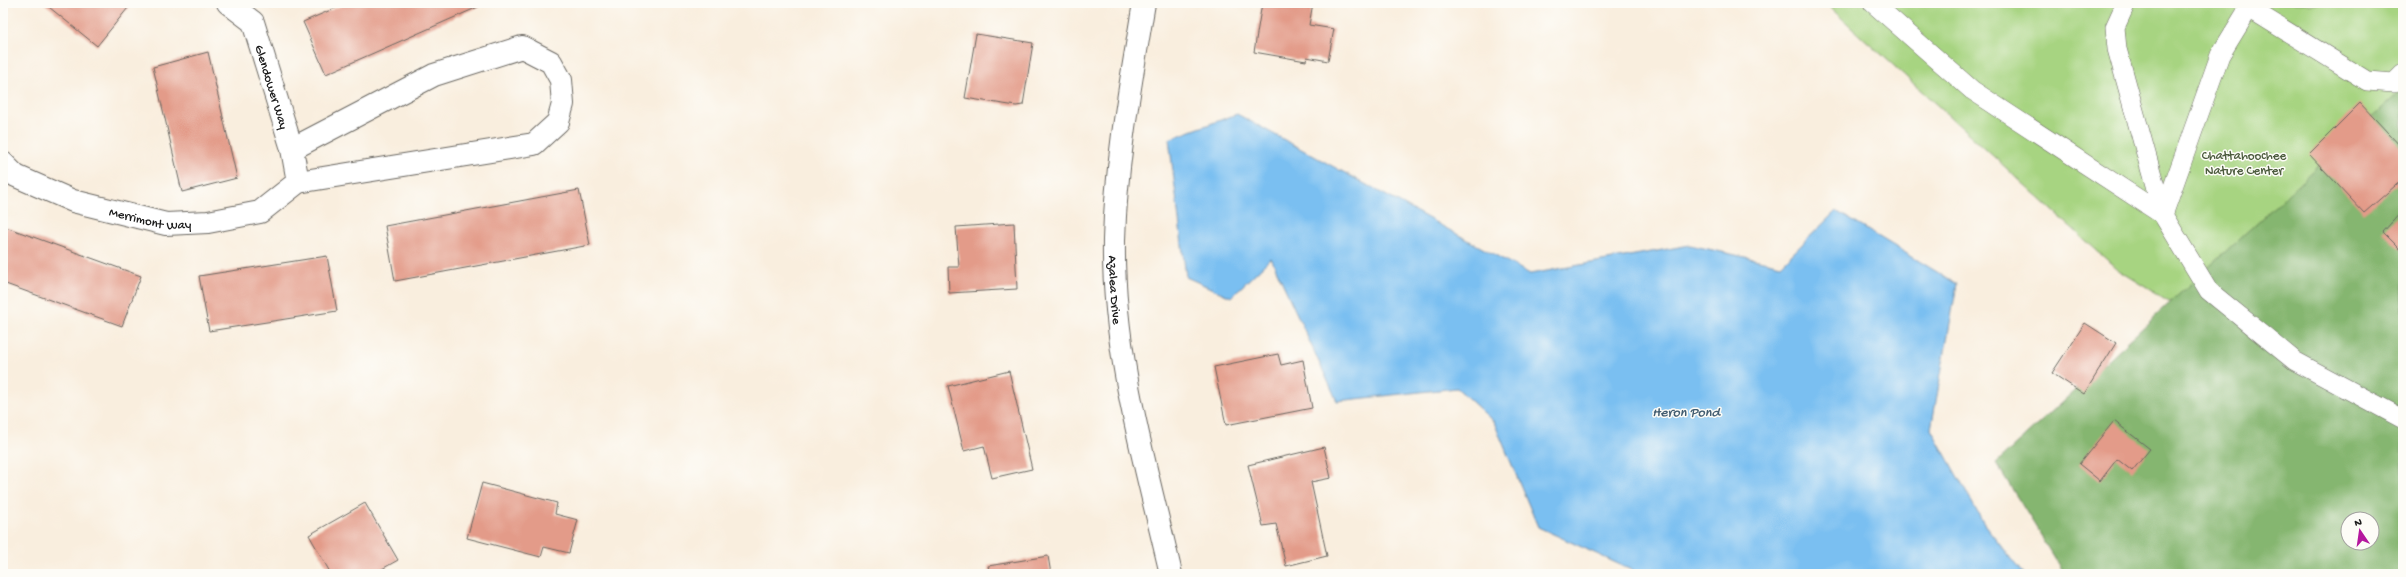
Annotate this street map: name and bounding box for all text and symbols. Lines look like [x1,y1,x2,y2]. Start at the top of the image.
street label: Glendower Way [250,43,291,132]
park label: Chattahoochee Nature Center [2202,149,2286,179]
street label: Merrimont Way [107,205,192,234]
street label: Azalea Drive [1104,255,1123,326]
water label: Heron Pond [1652,405,1721,422]
north arrow [2340,511,2380,551]
text: N [2353,517,2363,530]

